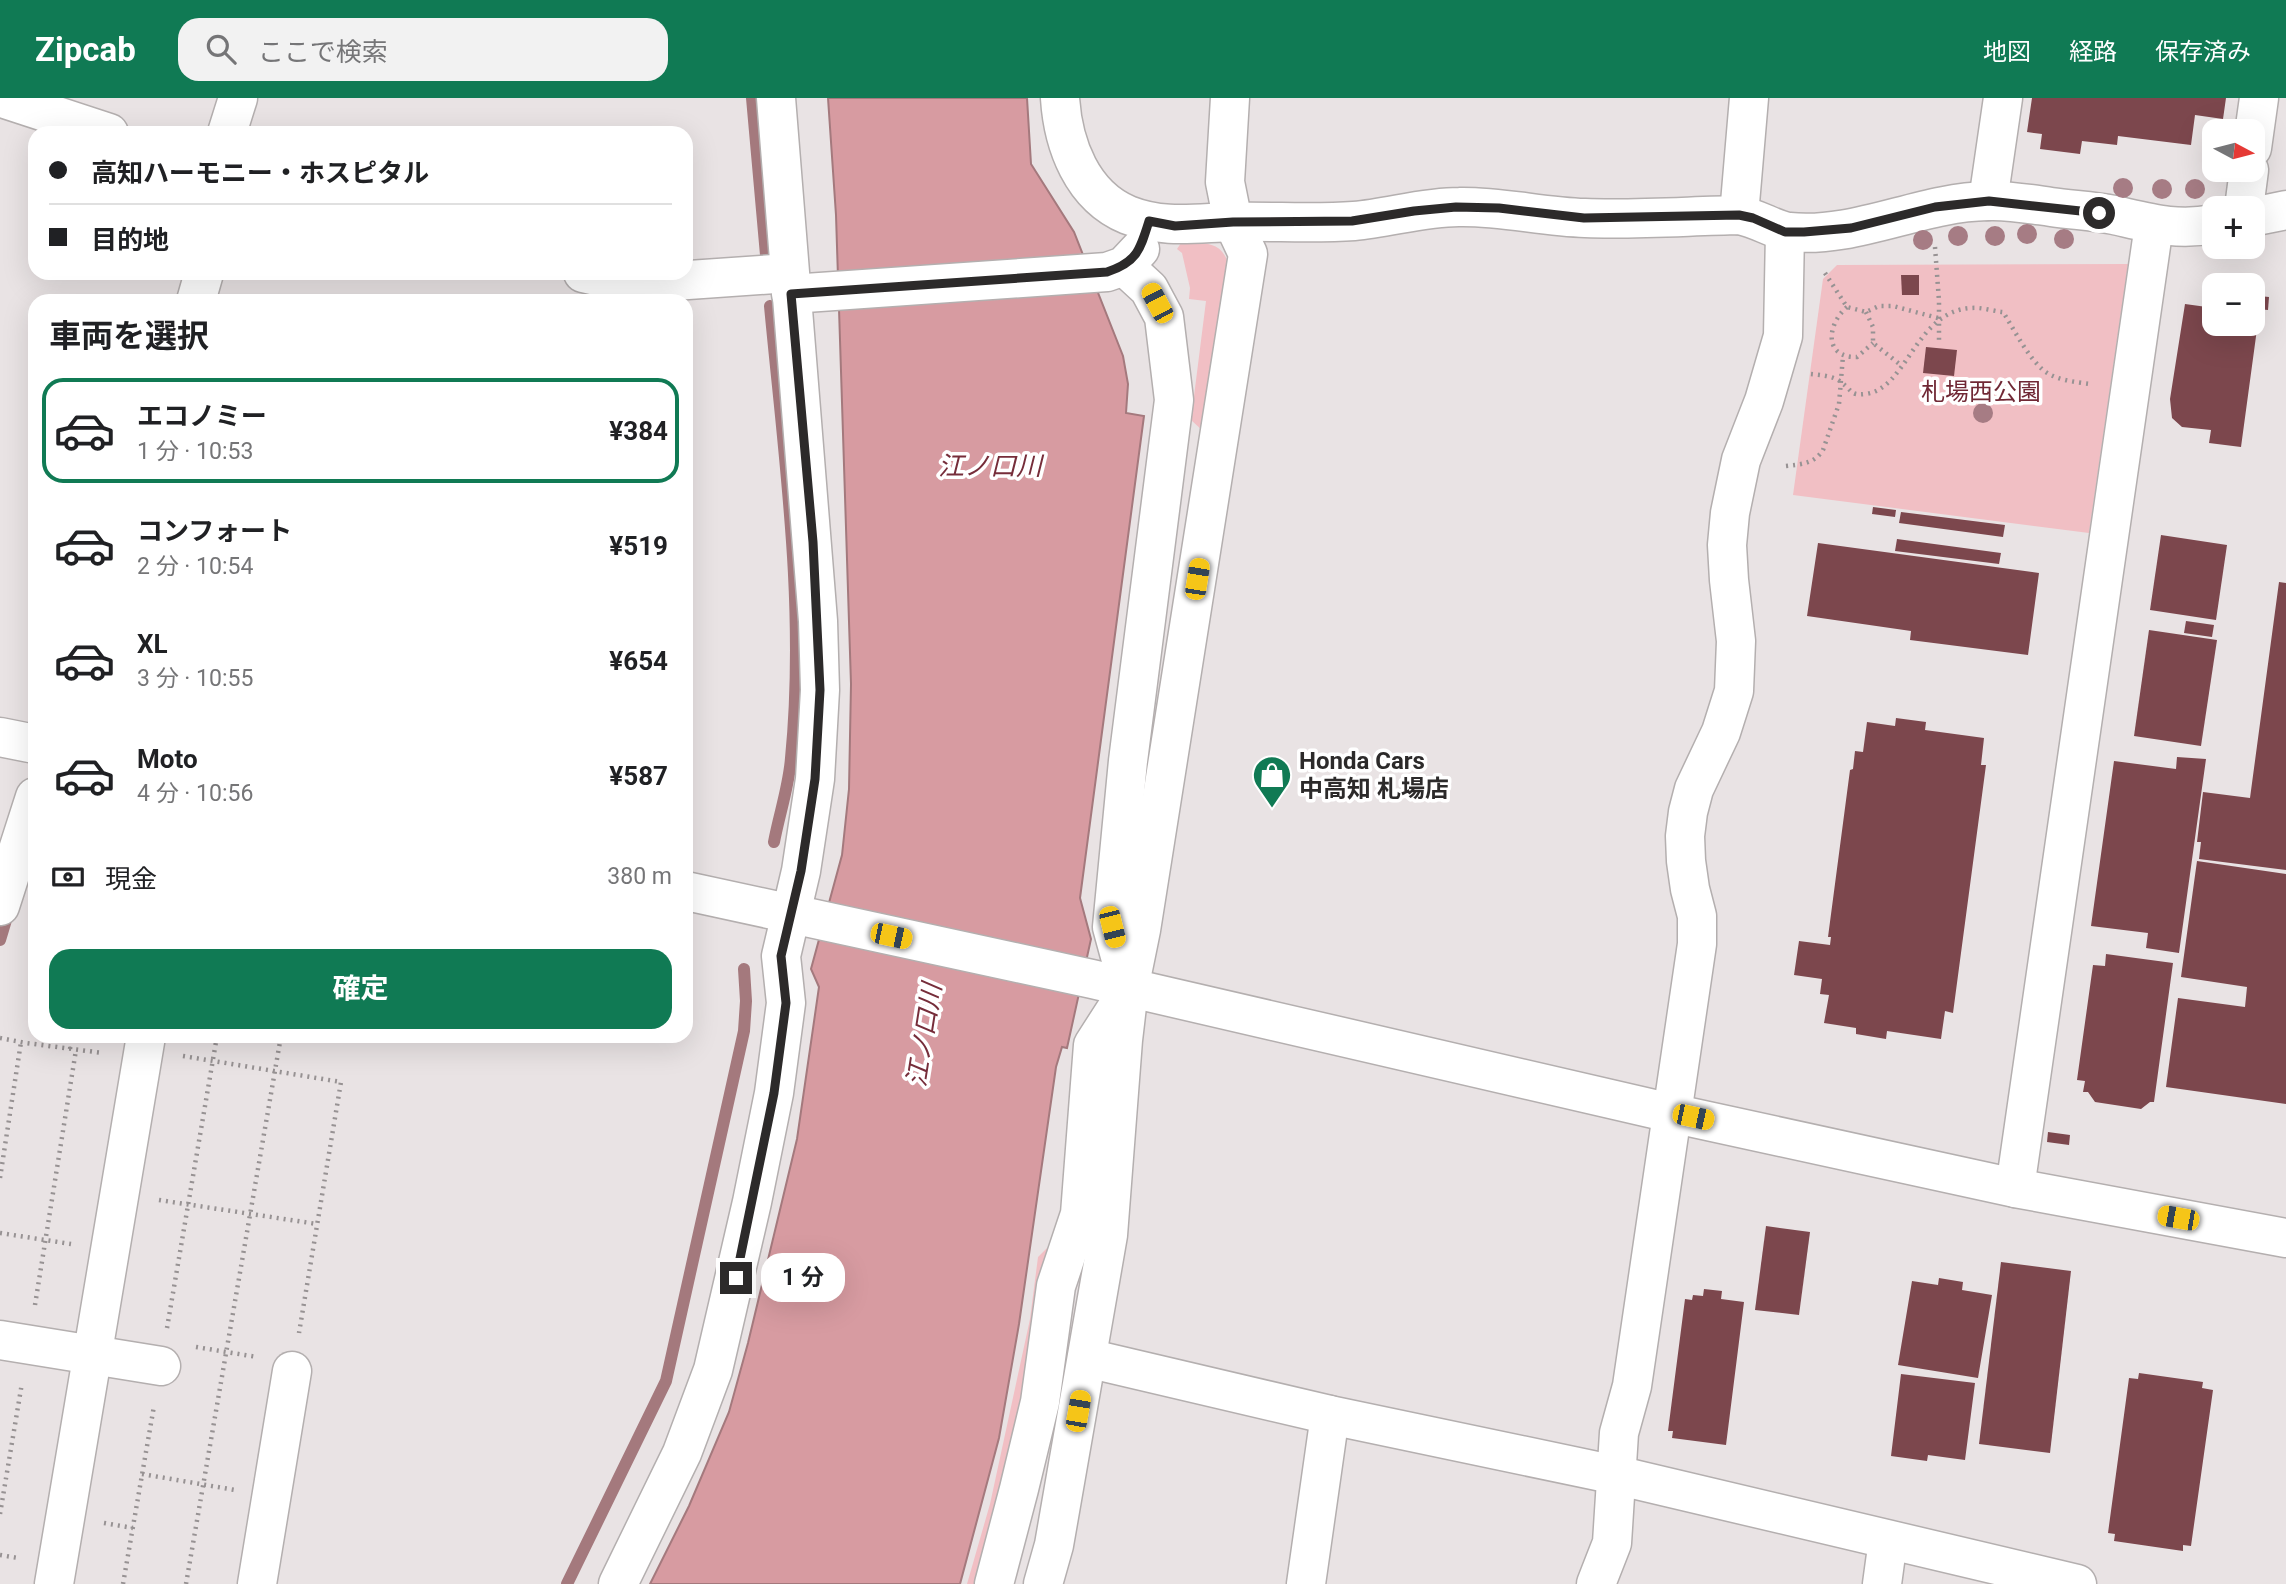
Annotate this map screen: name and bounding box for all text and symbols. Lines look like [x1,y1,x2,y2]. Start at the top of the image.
search box [178,18,668,81]
text: Zipcab [35,30,136,69]
icon: search [202,30,240,68]
text: ここで検索 [258,37,388,67]
text: 地図 [1983,38,2031,66]
text: 経路 [2069,38,2117,66]
text: 保存済み [2155,38,2251,66]
north arrow [2202,119,2264,182]
map controls [2202,119,2265,336]
text: 高知ハーモニー・ホスピタル [91,158,429,188]
button: + [2202,196,2265,259]
route start [2083,197,2115,229]
text: 目的地 [91,225,169,255]
button: − [2202,273,2265,336]
car [1138,280,1177,326]
text: 車両を選択 [49,317,209,355]
park label: 札場西公園 [1921,378,2041,406]
icon: car [53,399,116,462]
text: エコノミー [137,401,267,431]
text: ¥384 [609,416,668,446]
text: 1 分 · 10:53 [137,438,253,465]
water label: 江ノ口川 [938,451,1045,481]
icon: car [53,514,116,577]
text: コンフォート [137,516,292,546]
text: ¥519 [609,531,668,561]
text: 2 分 · 10:54 [137,553,253,580]
car [1184,557,1211,601]
icon: car [53,629,116,692]
text: XL [137,629,168,659]
text: ¥654 [609,646,668,676]
text: 3 分 · 10:55 [137,665,253,692]
icon: car [53,744,116,807]
text: Moto [137,744,198,774]
place label: Honda Cars 中高知 札場店 [1299,747,1449,803]
shop icon: Honda Cars 中高知 札場店 [1251,754,1293,809]
text: ¥587 [609,761,668,791]
text: 4 分 · 10:56 [137,780,253,807]
icon: cash [49,858,87,896]
text: 380 m [607,863,672,890]
text: 現金 [105,864,157,894]
car [1097,904,1128,950]
car [869,921,914,951]
button: 確定 [49,949,672,1029]
water label: 江ノ口川 [901,978,947,1089]
car [1671,1102,1716,1132]
car [2156,1204,2201,1232]
callout: 1 分 [760,1254,844,1302]
route end [720,1262,752,1294]
text: 1 分 [782,1264,824,1291]
car [1065,1388,1092,1434]

